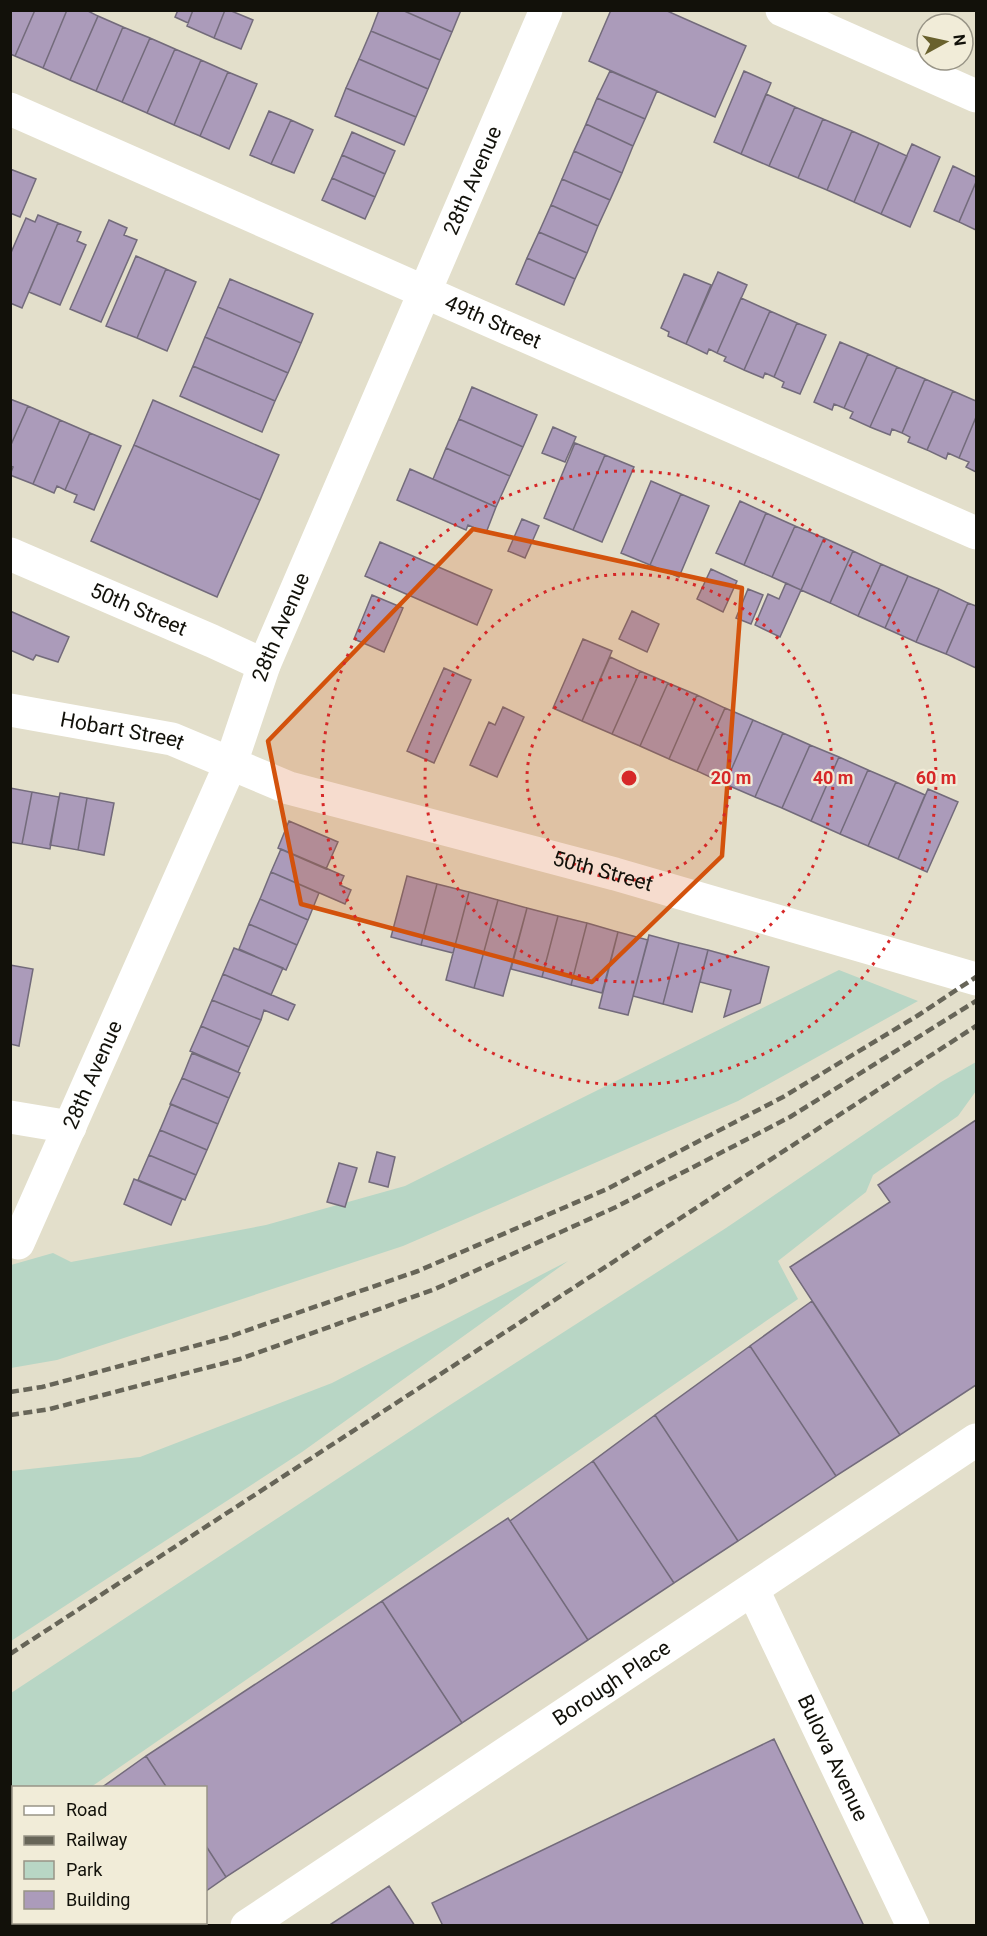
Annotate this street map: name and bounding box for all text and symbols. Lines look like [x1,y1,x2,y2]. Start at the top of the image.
north arrow [915,12,975,72]
text: N [949,33,970,47]
street label: 28th Avenue [439,123,507,239]
street label: 49th Street [441,290,545,354]
street label: 28th Avenue [247,569,314,685]
street label: 50th Street [87,578,191,641]
street label: Hobart Street [58,707,188,755]
text: 20 m [711,767,751,788]
text: 40 m [813,767,853,788]
text: 60 m [916,767,956,788]
centre of rings [619,768,639,788]
street label: 50th Street [550,846,656,896]
street label: 28th Avenue [58,1017,127,1133]
street label: Borough Place [548,1635,675,1731]
street label: Bulova Avenue [793,1691,873,1825]
legend [12,1786,207,1924]
text: Road [66,1799,107,1820]
text: Railway [66,1829,128,1850]
text: Park [66,1859,103,1880]
text: Building [66,1889,130,1910]

